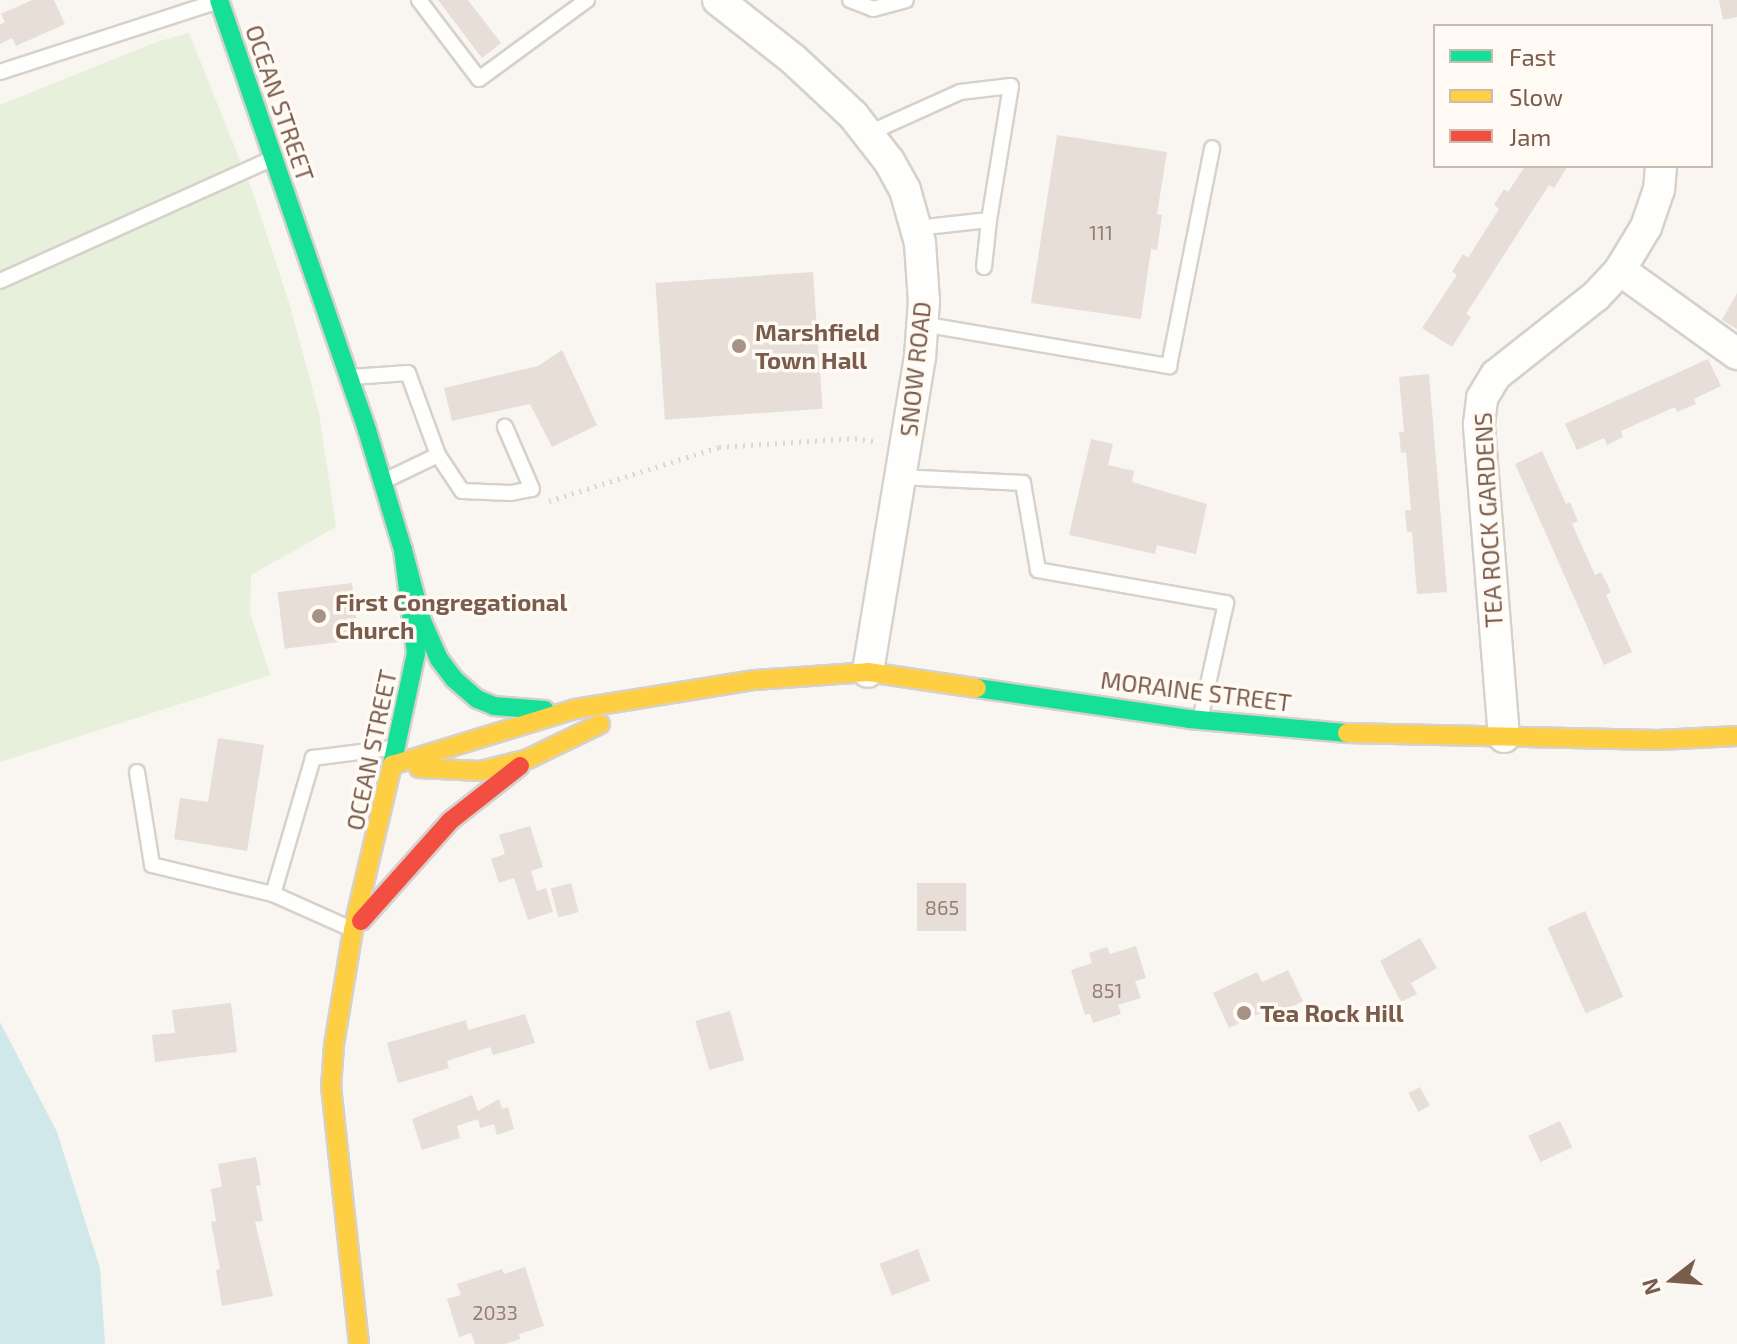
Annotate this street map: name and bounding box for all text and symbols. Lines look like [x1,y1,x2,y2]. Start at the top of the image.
street label: OCEAN STREET [240,21,320,185]
legend [1433,24,1713,168]
text: Fast [1509,42,1556,71]
text: Slow [1509,82,1563,111]
text: Jam [1509,122,1551,151]
house number: 111 [1089,220,1113,244]
street label: SNOW ROAD [894,300,936,438]
place label: Marshfield Town Hall [755,318,880,374]
marker: Marshfield Town Hall [730,337,748,355]
street label: TEA ROCK GARDENS [1468,411,1508,629]
place label: First Congregational Church [335,588,567,644]
marker: First Congregational Church [310,607,328,625]
street label: MORAINE STREET [1099,665,1293,717]
street label: OCEAN STREET [340,667,402,833]
house number: 865 [925,895,959,919]
house number: 851 [1092,978,1122,1002]
place label: Tea Rock Hill [1260,999,1404,1027]
marker: Tea Rock Hill [1235,1004,1253,1022]
north arrow [1633,1240,1713,1320]
text: N [1635,1276,1665,1298]
house number: 2033 [472,1300,518,1324]

